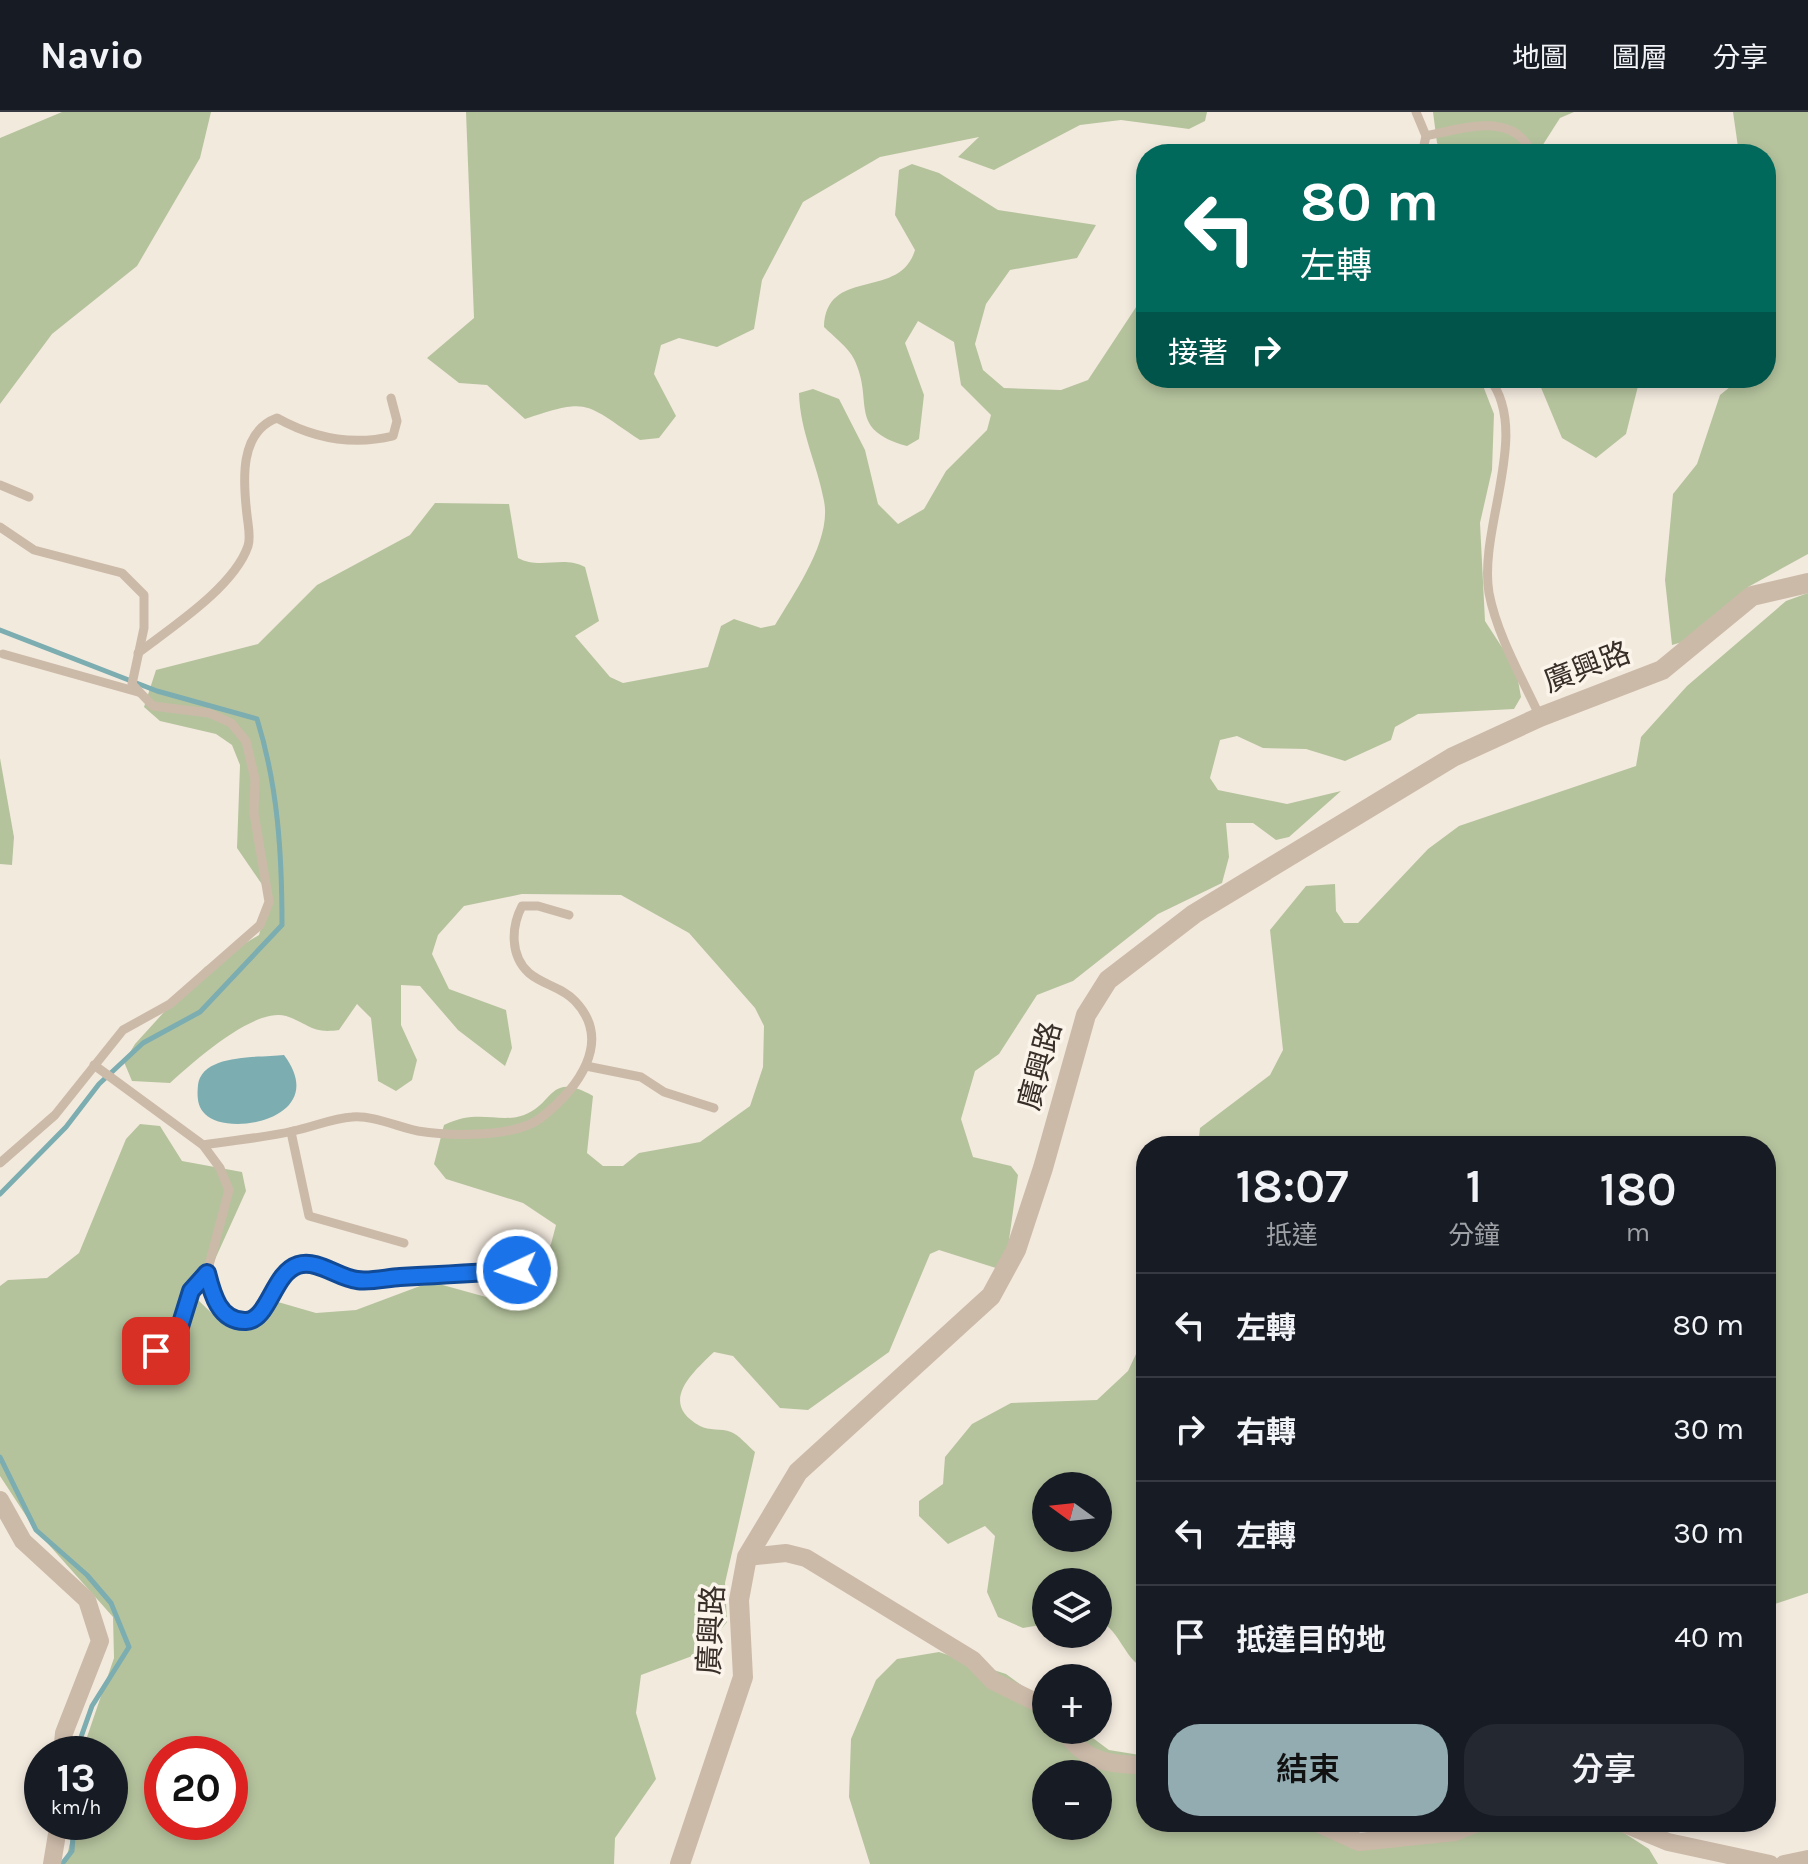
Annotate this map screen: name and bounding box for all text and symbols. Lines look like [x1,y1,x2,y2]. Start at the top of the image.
text: Navio [40,33,143,78]
text: 地圖 [1512,41,1568,74]
text: 圖層 [1612,41,1668,74]
text: 分享 [1712,41,1768,74]
text: 80 m [1300,169,1439,234]
icon: left [1168,176,1272,280]
text: 左轉 [1300,245,1372,287]
icon: right [1244,328,1288,372]
text: 接著 [1168,335,1228,371]
street label: 廣興路 [1539,634,1635,700]
street label: 廣興路 [1011,1018,1069,1114]
text: 18:07 [1235,1158,1349,1214]
text: 1 [1466,1158,1482,1214]
text: 180 [1599,1161,1677,1217]
text: m [1626,1217,1650,1248]
text: 抵達 [1266,1220,1318,1251]
text: 分鐘 [1448,1220,1500,1251]
position arrow [475,1228,559,1312]
icon: left [1168,1303,1212,1347]
text: 80 m [1673,1307,1744,1343]
text: 左轉 [1236,1310,1296,1346]
pin [122,1317,190,1385]
icon: arrive [134,1329,178,1373]
icon: right [1168,1407,1212,1451]
text: 30 m [1673,1411,1744,1447]
text: 右轉 [1236,1414,1296,1450]
north arrow [1032,1472,1112,1552]
map controls [1032,1472,1112,1840]
icon: left [1168,1511,1212,1555]
text: 30 m [1673,1515,1744,1551]
text: 左轉 [1236,1518,1296,1554]
button: layers [1032,1568,1112,1648]
street label: 廣興路 [691,1584,731,1676]
icon: arrive [1168,1615,1212,1659]
text: 40 m [1674,1619,1744,1655]
text: 抵達目的地 [1236,1622,1386,1658]
button: + [1032,1664,1112,1744]
button: 結束 [1168,1724,1448,1816]
button: 分享 [1464,1724,1744,1816]
speed limit sign: 20 [144,1736,248,1840]
text: 13 [56,1754,96,1801]
button: − [1032,1760,1112,1840]
text: km/h [51,1796,101,1819]

